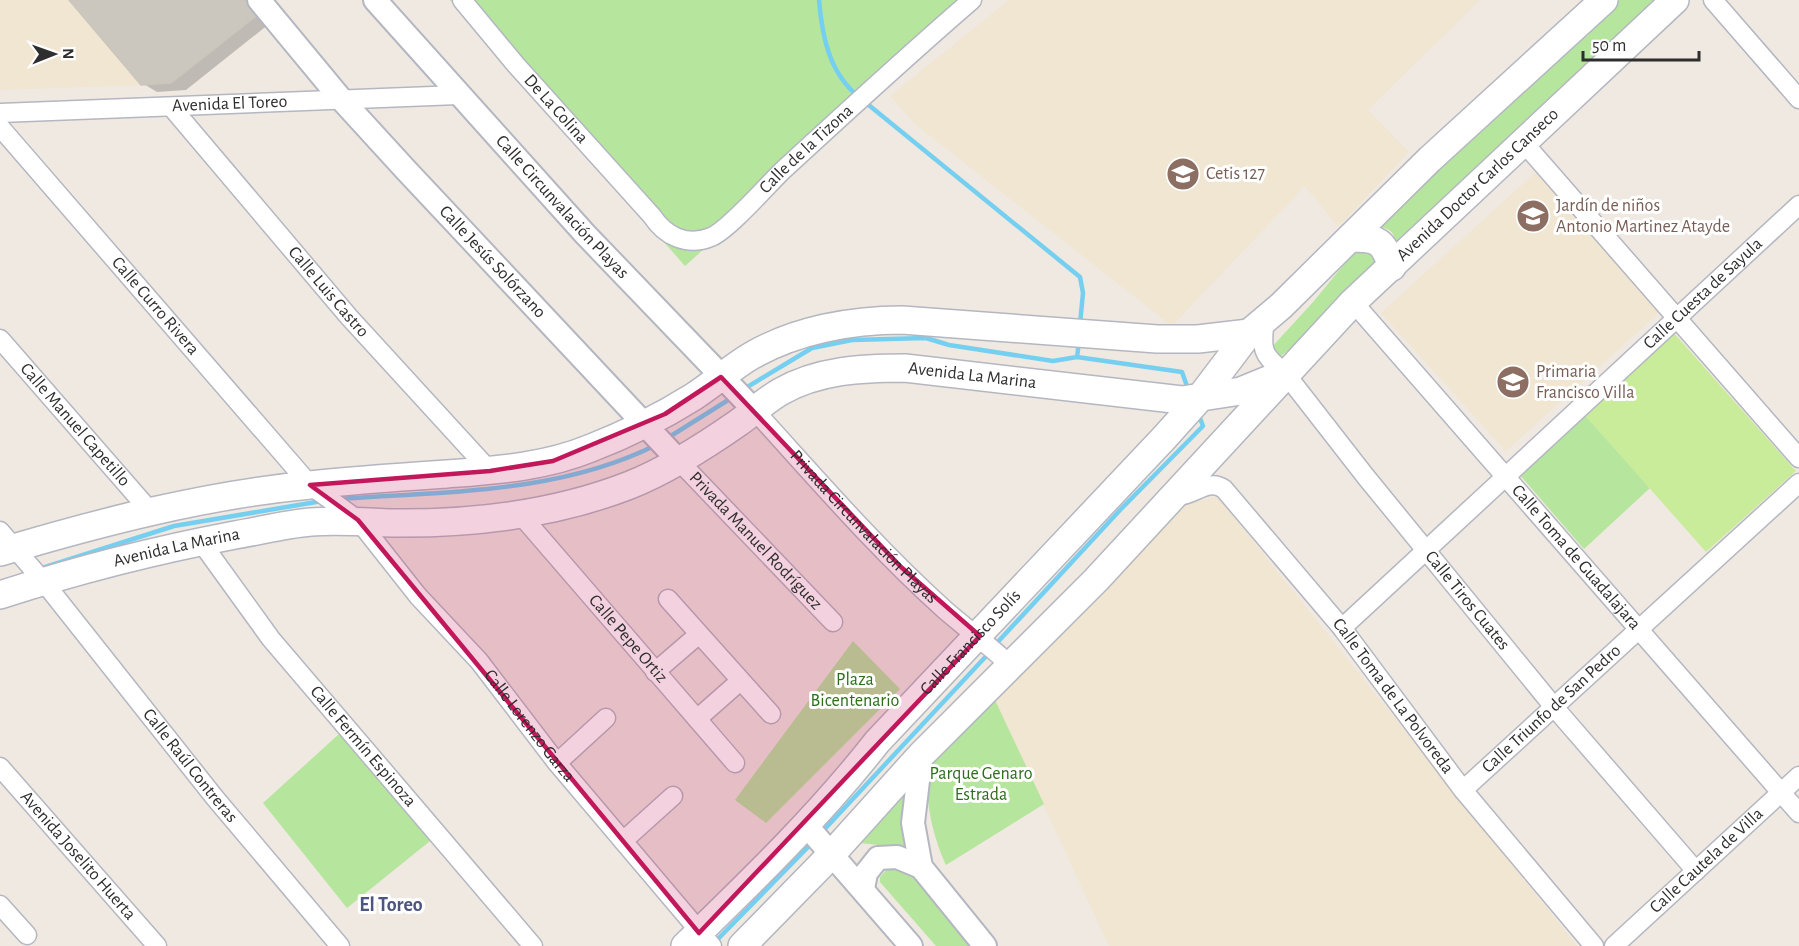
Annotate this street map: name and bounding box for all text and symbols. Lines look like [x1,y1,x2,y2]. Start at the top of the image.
north arrow [24,24,84,84]
scale bar [1583,24,1698,62]
text: 50 m [1592,37,1626,55]
text: N [60,48,76,59]
street label: De La Colina [520,71,591,147]
street label: Avenida El Toreo [172,93,288,115]
street label: Calle de la Tizona [756,101,857,197]
street label: Avenida Doctor Carlos Canseco [1393,105,1562,265]
street label: Calle Circunvalación Playas [492,132,632,282]
school or university icon: Cetis 127 [1165,156,1201,192]
place label: Cetis 127 [1206,165,1265,183]
place label: Jardín de niños Antonio Martinez Atayde [1556,197,1730,236]
school or university icon: Jardín de niños Antonio Martinez Atayde [1515,198,1551,234]
street label: Calle Jesús Solórzano [436,202,549,322]
street label: Calle Cuesta de Sayula [1640,235,1766,353]
street label: Calle Luis Castro [285,243,372,341]
street label: Calle Curro Rivera [108,254,202,359]
street label: Avenida La Marina [907,359,1037,392]
street label: Calle Manuel Capetillo [16,360,134,490]
place label: Primaria Francisco Villa [1536,363,1635,402]
school or university icon: Primaria Francisco Villa [1495,364,1531,400]
street label: Privada Circunvalación Playas [786,447,941,607]
street label: Privada Manuel Rodríguez [686,468,825,613]
street label: Calle Toma de Guadalajara [1508,481,1644,633]
street label: Avenida La Marina [112,525,241,571]
street label: Calle Tiros Cuates [1421,548,1513,654]
street label: Calle Francisco Solís [917,587,1024,699]
street label: Calle Pepe Ortiz [585,591,671,686]
street label: Calle Toma de La Polvoreda [1329,615,1457,777]
street label: Calle Triunfo de San Pedro [1479,641,1625,777]
street label: Calle Lorenzo Garza [480,666,578,786]
park label: Plaza Bicentenario [811,671,900,710]
street label: Calle Fermín Espinoza [306,683,419,810]
street label: Calle Raúl Contreras [139,706,241,826]
park label: Parque Genaro Estrada [929,765,1033,804]
street label: Avenida Joselito Huerta [17,788,139,924]
street label: Calle Cautela de Villa [1647,804,1767,917]
district label: El Toreo [359,895,423,915]

